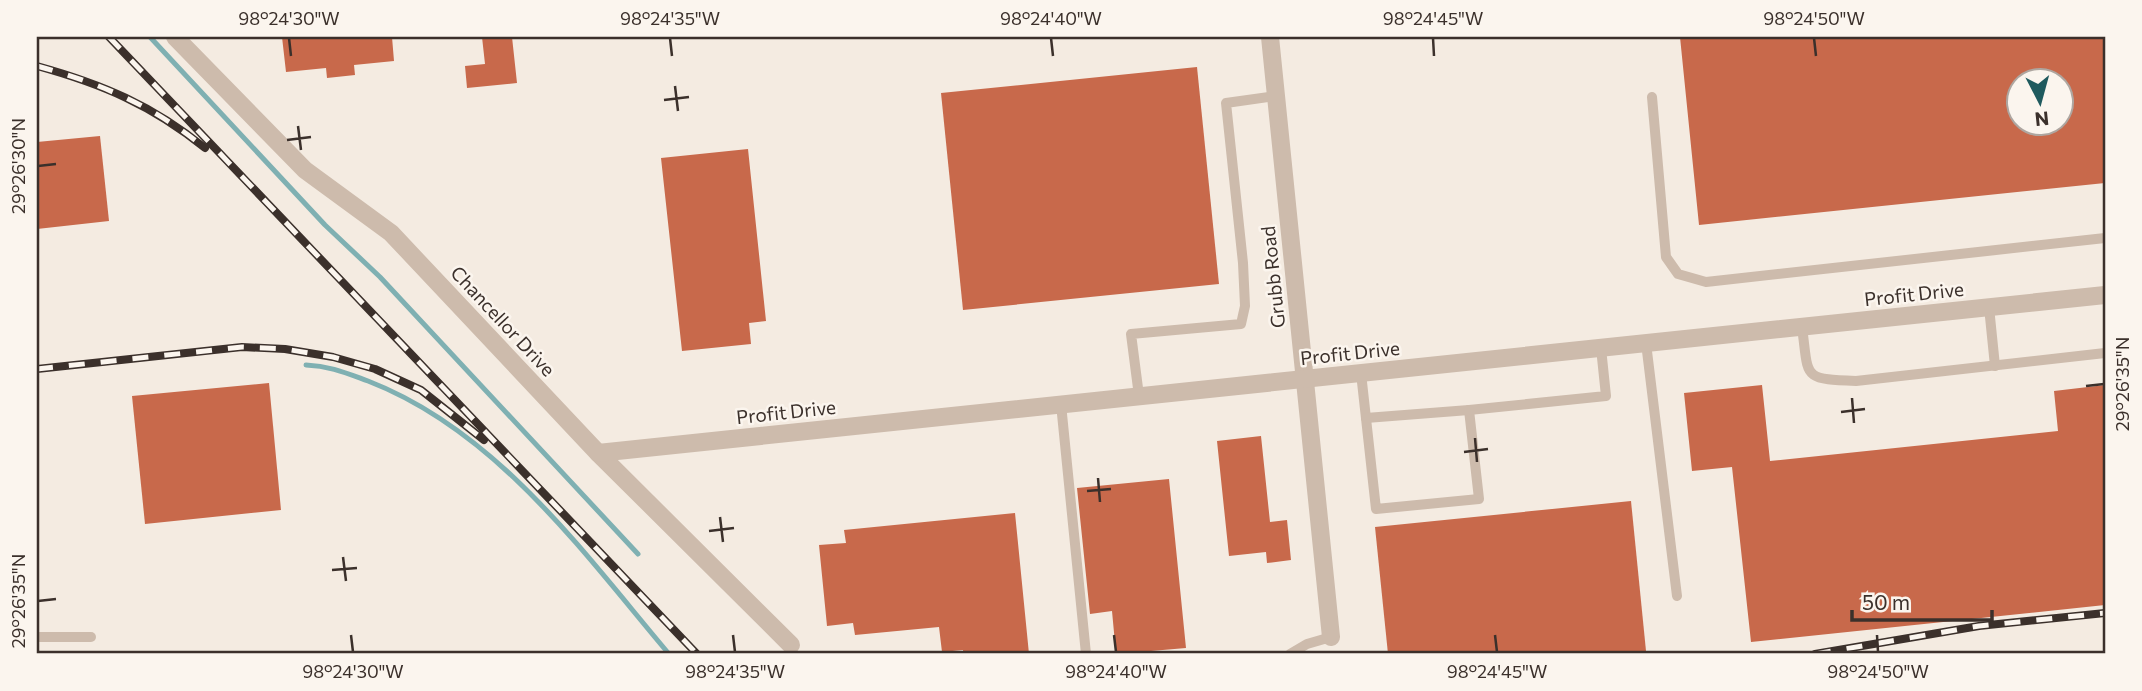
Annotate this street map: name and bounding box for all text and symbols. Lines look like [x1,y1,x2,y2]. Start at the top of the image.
text: 98°24'30"W [238,7,340,29]
text: 98°24'35"W [620,7,720,29]
text: 98°24'40"W [1000,7,1102,29]
text: 98°24'45"W [1383,7,1483,29]
text: 98°24'50"W [1763,7,1865,29]
north arrow [2006,66,2076,136]
text: N [2034,107,2050,132]
text: 29°26'30"N [7,118,29,214]
street label: Grubb Road [1256,225,1289,329]
street label: Chancellor Drive [446,261,560,381]
street label: Profit Drive [1863,277,1965,310]
street label: Profit Drive [1299,336,1401,369]
text: 29°26'35"N [2111,337,2133,431]
street label: Profit Drive [735,395,837,428]
text: 29°26'35"N [7,554,29,648]
scale bar [1852,579,1992,623]
text: 50 m [1862,589,1910,614]
text: 98°24'30"W [302,660,404,682]
text: 98°24'35"W [685,660,785,682]
text: 98°24'40"W [1065,660,1167,682]
text: 98°24'45"W [1447,660,1547,682]
text: 98°24'50"W [1827,660,1929,682]

